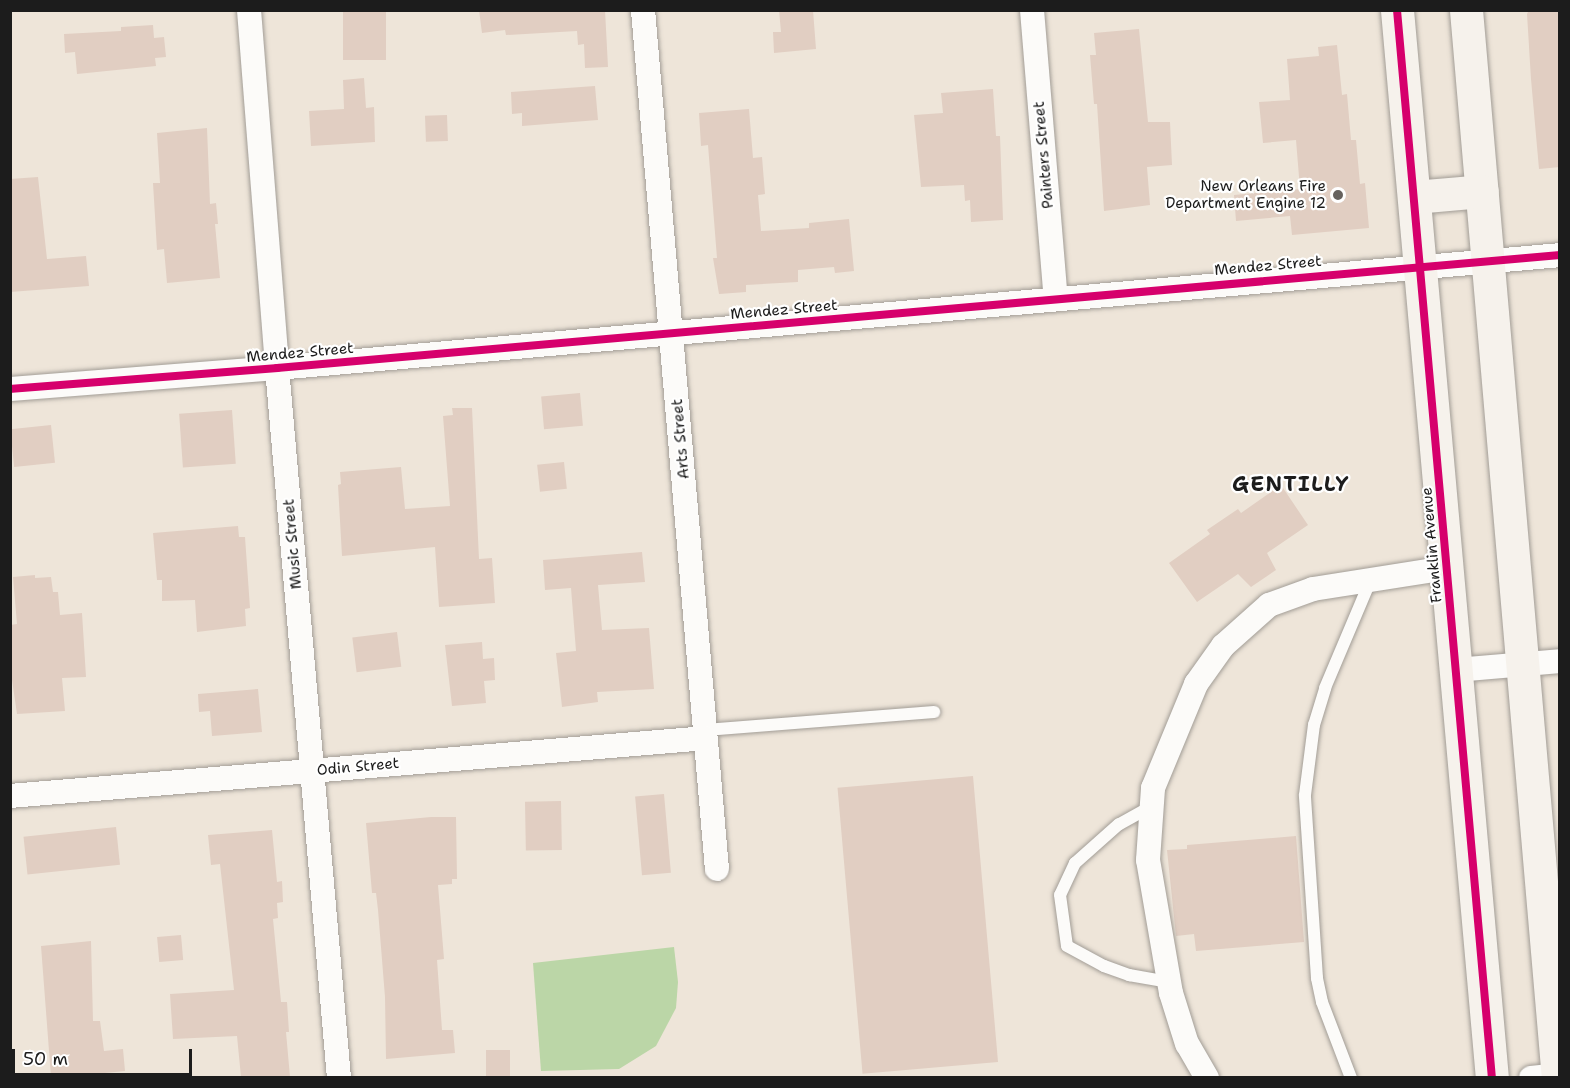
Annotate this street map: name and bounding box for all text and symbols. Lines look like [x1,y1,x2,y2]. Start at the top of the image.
street label: Painters Street [1030,101,1058,209]
place label: New Orleans Fire Department Engine 12 [1166,177,1326,212]
marker: New Orleans Fire Department Engine 12 [1331,188,1345,202]
street label: Mendez Street [1214,252,1322,280]
street label: Mendez Street [730,296,838,324]
street label: Mendez Street [246,339,354,367]
street label: Arts Street [669,398,693,480]
district label: GENTILLY [1232,471,1350,497]
street label: Franklin Avenue [1418,486,1446,604]
street label: Music Street [280,498,306,590]
street label: Odin Street [316,754,400,780]
scale bar [15,1037,195,1075]
text: 50 m [23,1047,68,1071]

